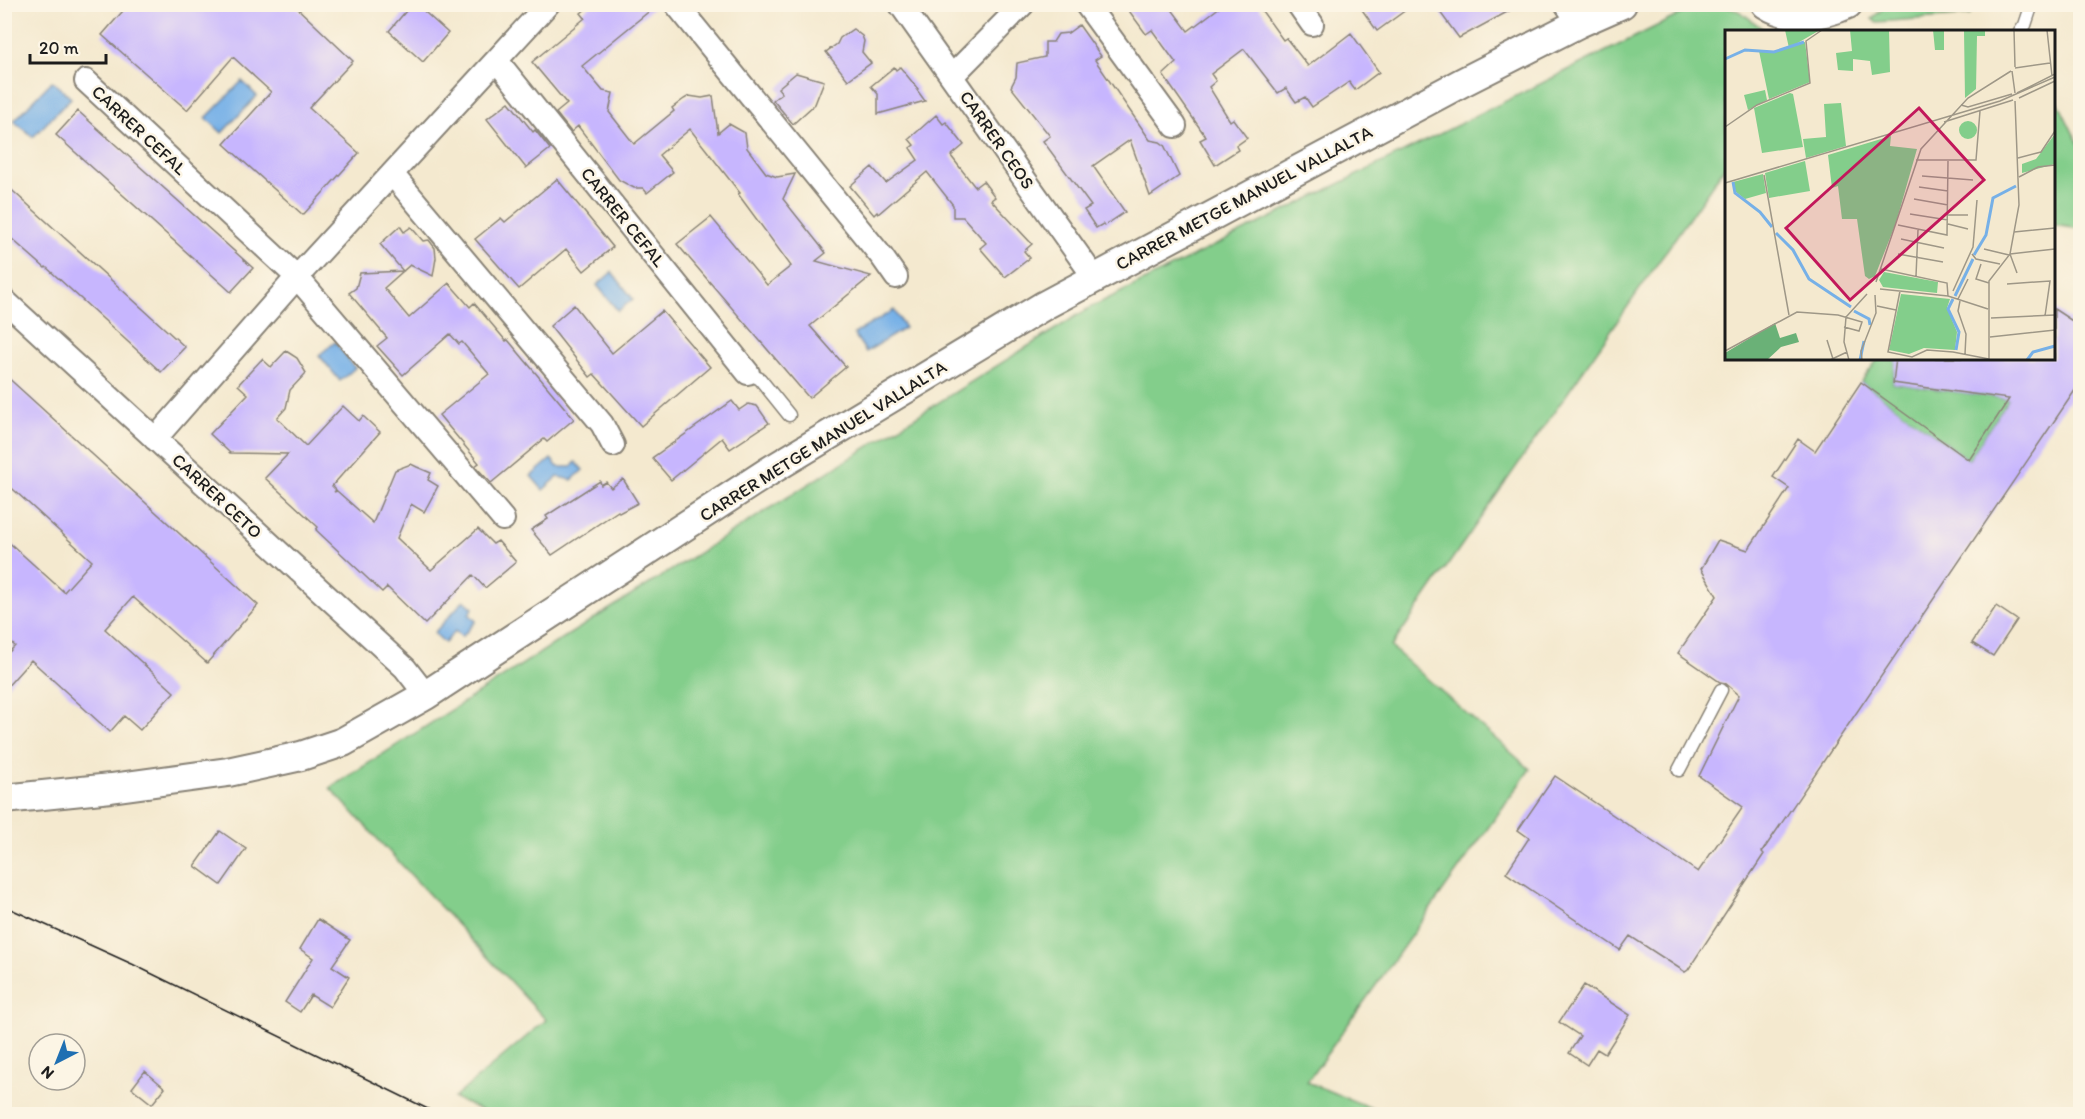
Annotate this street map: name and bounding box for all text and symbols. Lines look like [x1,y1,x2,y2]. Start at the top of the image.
scale bar [30,27,106,65]
inset map [1725,30,2055,360]
text: 20 m [39,37,79,59]
street label: CARRER CEFAL [87,80,191,180]
street label: CARRER CEOS [955,87,1039,193]
street label: CARRER METGE MANUEL VALLALTA [1112,121,1376,275]
street label: CARRER CEFAL [576,163,670,271]
street label: CARRER METGE MANUEL VALLALTA [695,355,951,526]
street label: CARRER CETO [167,449,267,543]
north arrow [27,1032,87,1092]
text: N [37,1062,58,1083]

